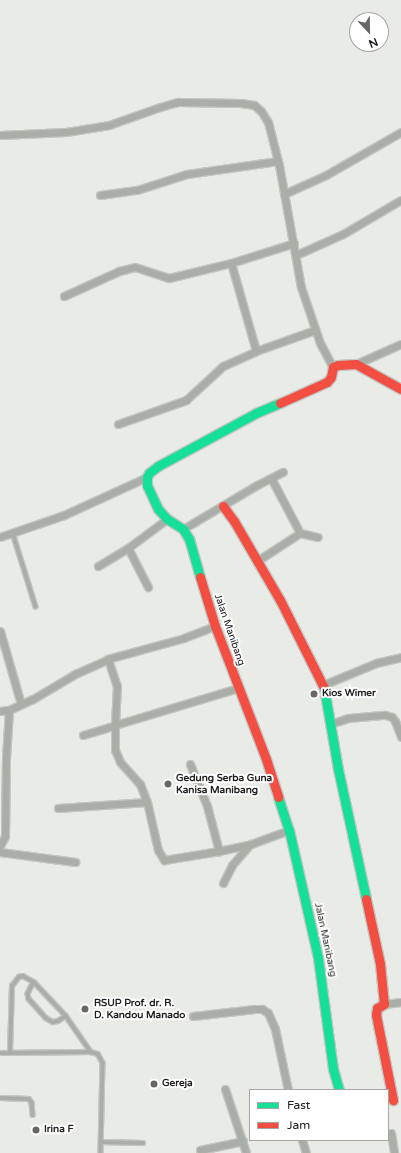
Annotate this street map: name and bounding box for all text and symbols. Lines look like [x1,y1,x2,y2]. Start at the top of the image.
north arrow [349,12,389,52]
text: N [367,35,380,50]
street label: Jalan Manibang [211,592,247,668]
place label: Kios Wimer [322,688,376,700]
marker: Kios Wimer [309,689,319,699]
place label: Gedung Serba Guna Kanisa Manibang [176,772,272,796]
marker: Gedung Serba Guna Kanisa Manibang [163,779,173,789]
street label: Jalan Manibang [311,902,339,978]
place label: RSUP Prof. dr. R. D. Kandou Manado [94,997,185,1020]
marker: RSUP Prof. dr. R. D. Kandou Manado [79,1003,91,1015]
place label: Gereja [162,1078,193,1090]
marker: Gereja [149,1079,159,1089]
legend [249,1089,389,1141]
text: Fast [287,1098,310,1112]
text: Jam [287,1118,310,1132]
place label: Irina F [44,1124,73,1136]
marker: Irina F [31,1125,41,1135]

